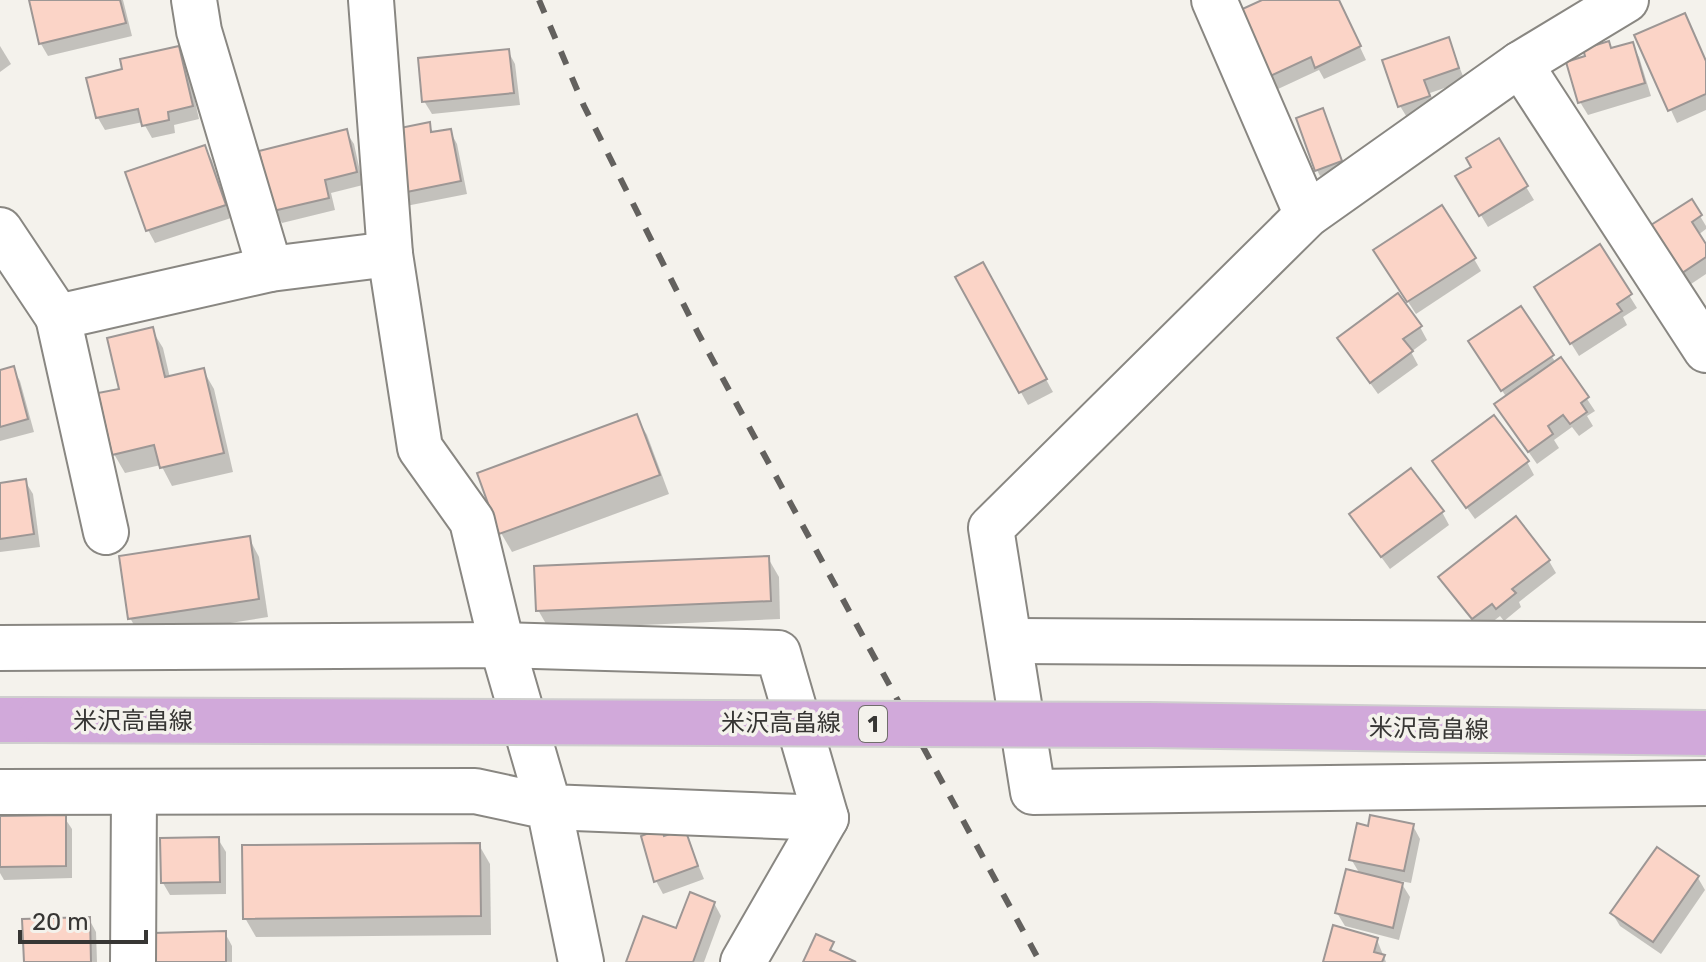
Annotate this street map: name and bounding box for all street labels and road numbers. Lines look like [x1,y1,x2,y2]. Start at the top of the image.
road number: 1 [859,706,887,742]
street label: 米沢高畠線 [73,707,193,735]
street label: 米沢高畠線 [721,709,841,737]
street label: 米沢高畠線 [1369,714,1489,744]

